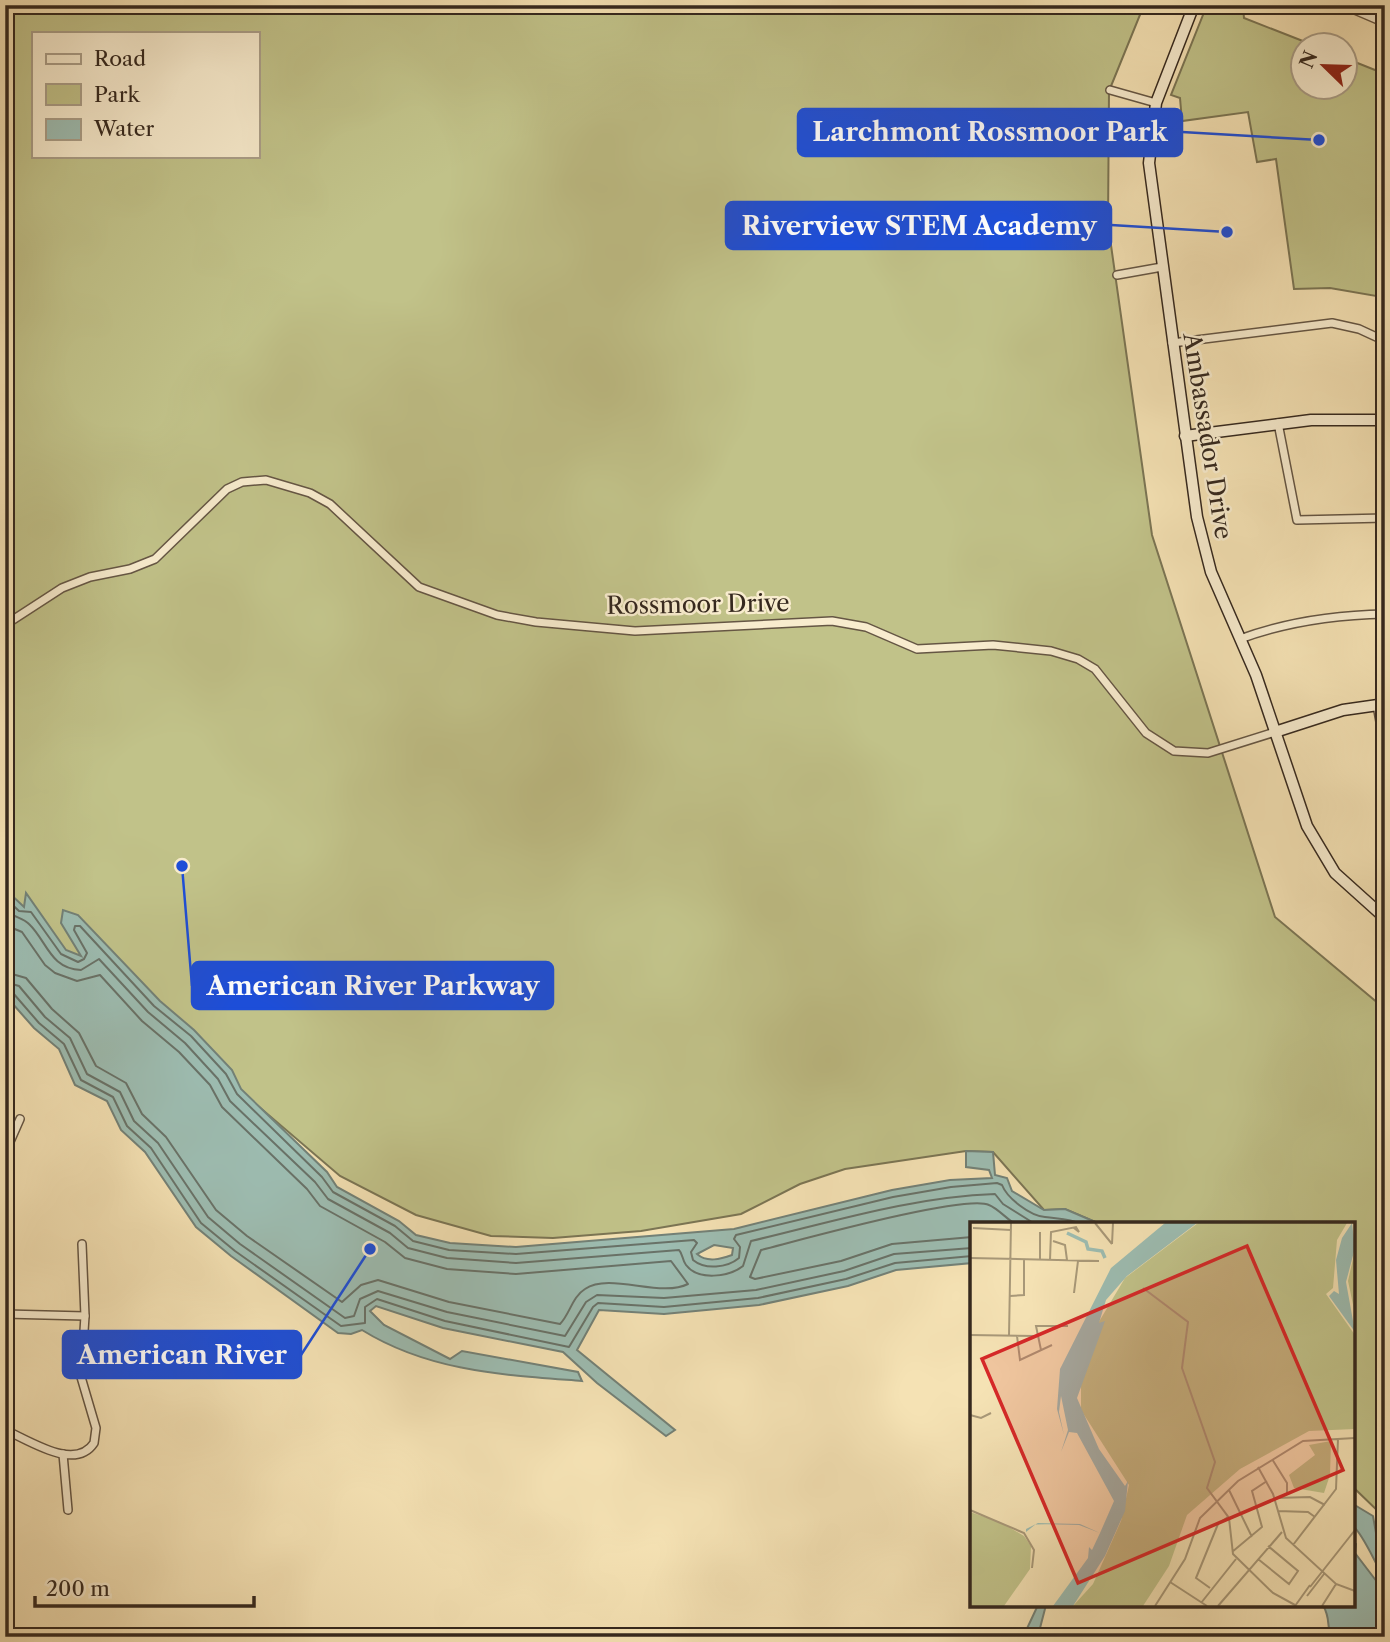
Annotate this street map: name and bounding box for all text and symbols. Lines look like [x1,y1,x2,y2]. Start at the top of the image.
legend [32,32,259,158]
north arrow [1288,32,1358,102]
text: Road [94,46,146,71]
text: N [1295,47,1323,72]
text: Park [94,82,140,107]
callout: Larchmont Rossmoor Park [798,109,1182,156]
text: Water [93,116,154,141]
text: Larchmont Rossmoor Park [812,116,1169,148]
callout: Riverview STEM Academy [726,202,1111,249]
text: Riverview STEM Academy [741,210,1098,242]
street label: Ambassador Drive [1177,330,1239,541]
street label: Rossmoor Drive [606,588,790,620]
callout: American River Parkway [192,962,553,1009]
text: American River Parkway [206,970,541,1002]
inset map [970,1222,1355,1607]
callout: American River [63,1331,301,1378]
text: American River [76,1339,287,1371]
scale bar [35,1565,254,1609]
text: 200 m [46,1576,110,1601]

